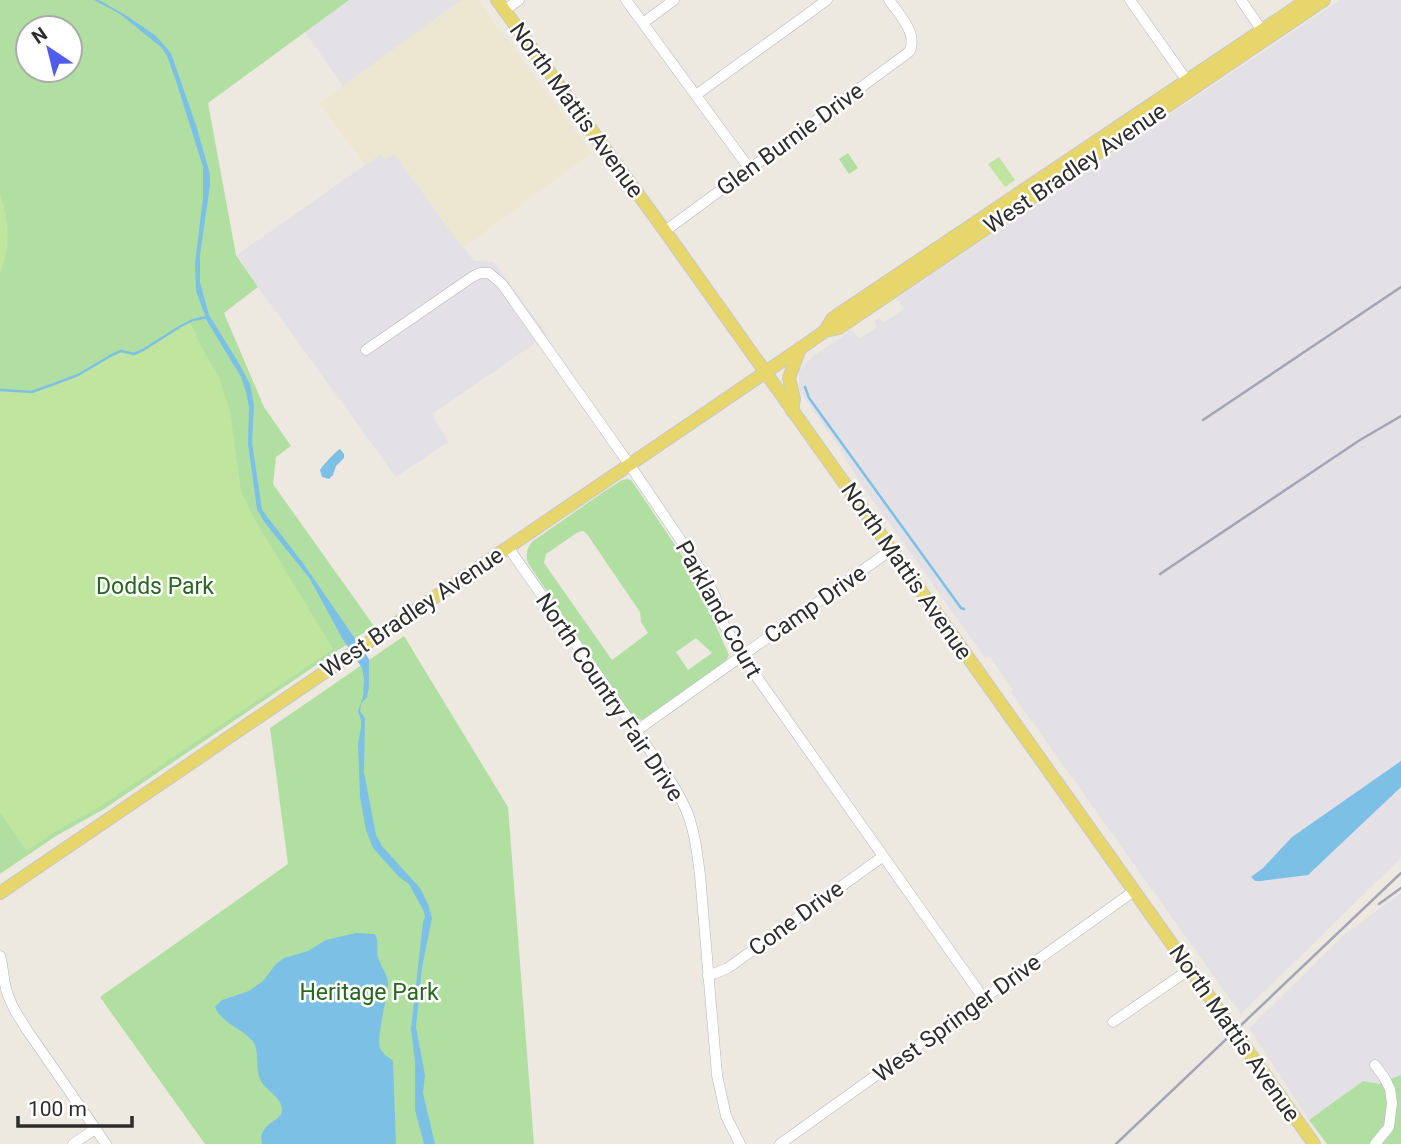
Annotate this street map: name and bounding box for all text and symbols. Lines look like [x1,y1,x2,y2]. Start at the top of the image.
north arrow [14,14,84,84]
street label: North Mattis Avenue [504,17,649,203]
text: N [27,22,52,49]
street label: Glen Burnie Drive [712,77,869,202]
street label: West Bradley Avenue [979,97,1172,239]
street label: North Mattis Avenue [835,478,978,665]
street label: Parkland Court [670,536,767,682]
street label: West Bradley Avenue [316,541,509,683]
street label: Camp Drive [759,560,871,649]
park label: Dodds Park [96,573,214,600]
street label: North Country Fair Drive [530,588,689,806]
street label: Cone Drive [744,875,849,962]
street label: North Mattis Avenue [1163,940,1306,1127]
street label: West Springer Drive [868,949,1046,1088]
park label: Heritage Park [299,979,439,1006]
scale bar [18,1084,131,1128]
text: 100 m [28,1097,87,1121]

